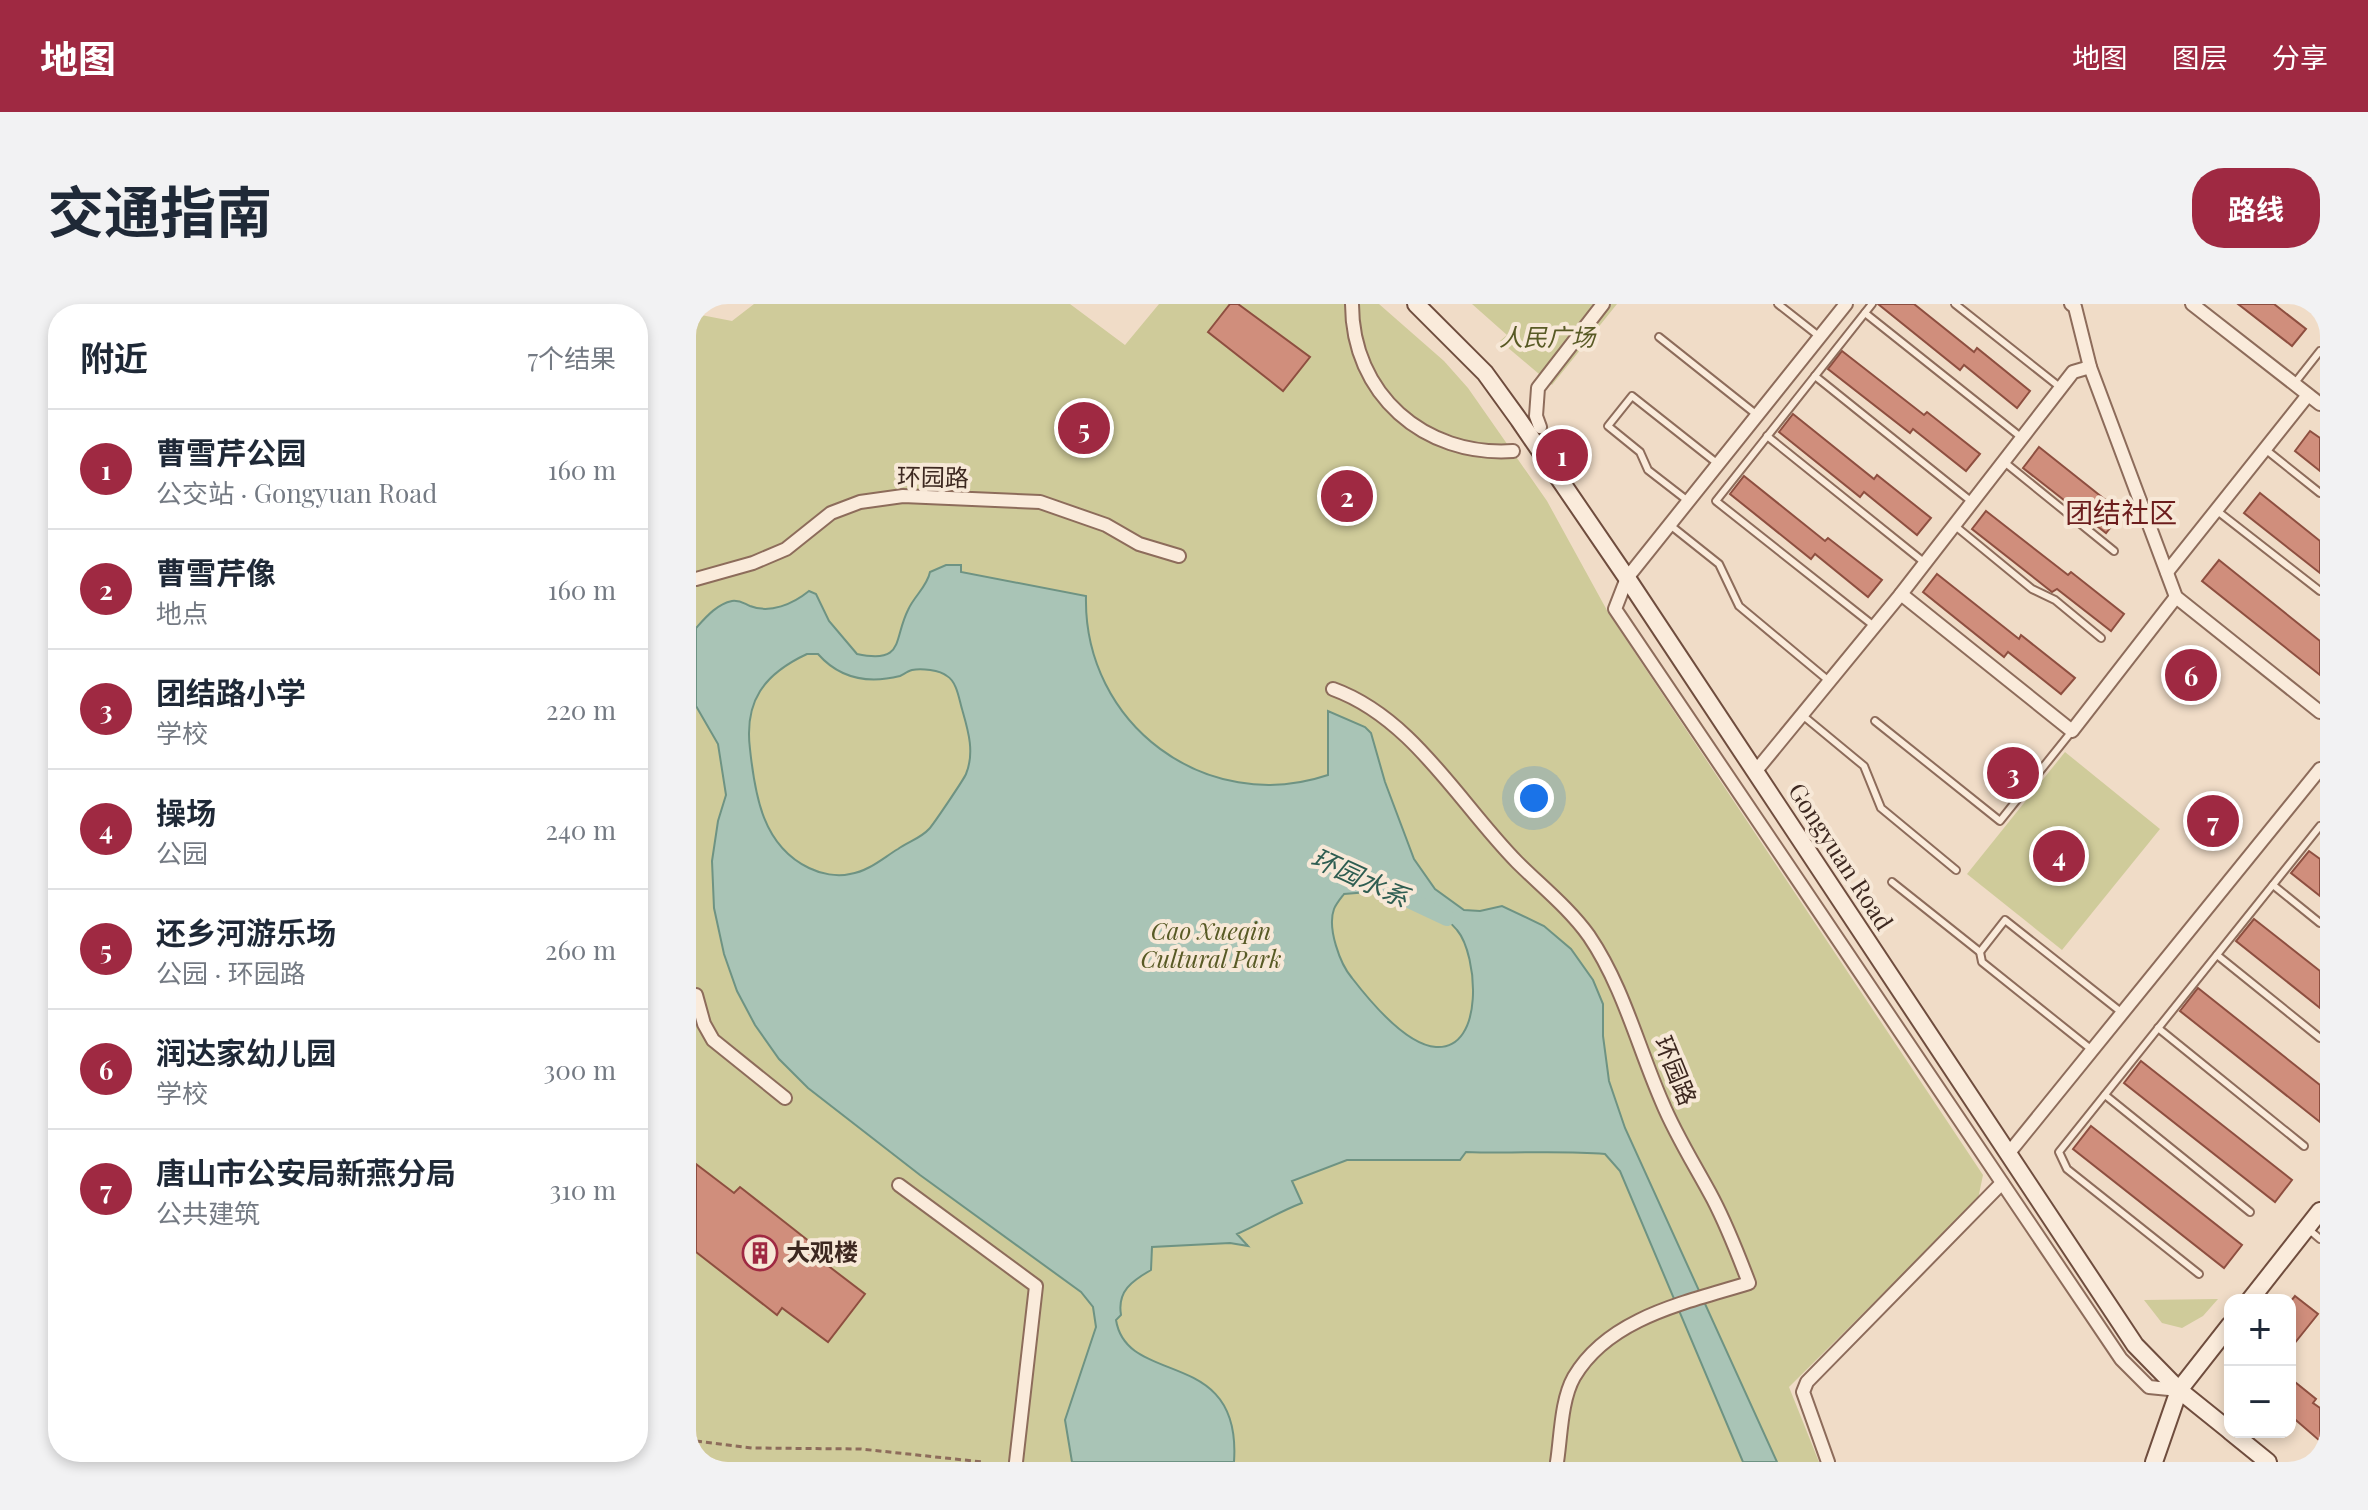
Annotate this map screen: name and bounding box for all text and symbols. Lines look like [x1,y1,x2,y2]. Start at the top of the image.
text: 地图 [40,32,116,83]
text: 地图 [2072,38,2128,75]
text: 图层 [2172,38,2228,75]
text: 分享 [2272,38,2328,75]
button: 路线 [2192,168,2320,248]
text: 交通指南 [48,172,272,247]
park label: 人民广场 [1499,320,1597,352]
text: 附近 [80,334,148,380]
text: 7个结果 [527,340,616,375]
pin: 5 [1058,398,1110,458]
pin: 1 [1536,425,1588,485]
text: 曹雪芹公园 [156,432,306,472]
text: 1 [101,452,111,487]
text: 160 m [548,452,616,487]
street label: 环园路 [897,459,969,493]
pin: 2 [1321,466,1373,526]
text: 公交站 · Gongyuan Road [156,475,437,510]
district label: 团结社区 [2065,493,2177,530]
text: 曹雪芹像 [156,552,276,592]
text: 2 [99,572,113,607]
text: 160 m [548,572,616,607]
text: 地点 [156,595,208,630]
pin: 6 [2165,645,2217,705]
text: 团结路小学 [156,672,306,712]
text: 3 [100,692,112,727]
text: 220 m [546,692,616,727]
text: 学校 [156,715,208,750]
pin: 3 [1987,743,2039,803]
street label: Gongyuan Road [1782,776,1901,936]
your location [1514,778,1554,818]
pin: 7 [2187,791,2239,851]
text: 操场 [156,792,216,832]
text: 4 [99,812,113,847]
text: 240 m [546,812,616,847]
pin: 4 [2033,826,2085,886]
text: 公园 [156,835,208,870]
water label: 环园水系 [1306,839,1417,915]
text: 还乡河游乐场 [156,912,336,952]
park label: Cao Xueqin Cultural Park [1140,914,1282,974]
text: 5 [100,932,112,967]
text: 260 m [545,932,616,967]
text: 公园 · 环园路 [156,955,306,990]
street label: 环园路 [1649,1031,1705,1110]
text: 润达家幼儿园 [156,1032,336,1072]
text: 6 [99,1052,113,1087]
text: 300 m [544,1052,616,1087]
text: 学校 [156,1075,208,1110]
text: 唐山市公安局新燕分局 [156,1152,456,1192]
text: 7 [100,1172,112,1207]
text: 310 m [549,1172,616,1207]
text: 公共建筑 [156,1195,260,1230]
building icon: 大观楼 [741,1234,779,1272]
place label: 大观楼 [786,1235,858,1267]
map controls [2224,1294,2296,1438]
button: + [2224,1294,2296,1366]
button: − [2224,1366,2296,1438]

